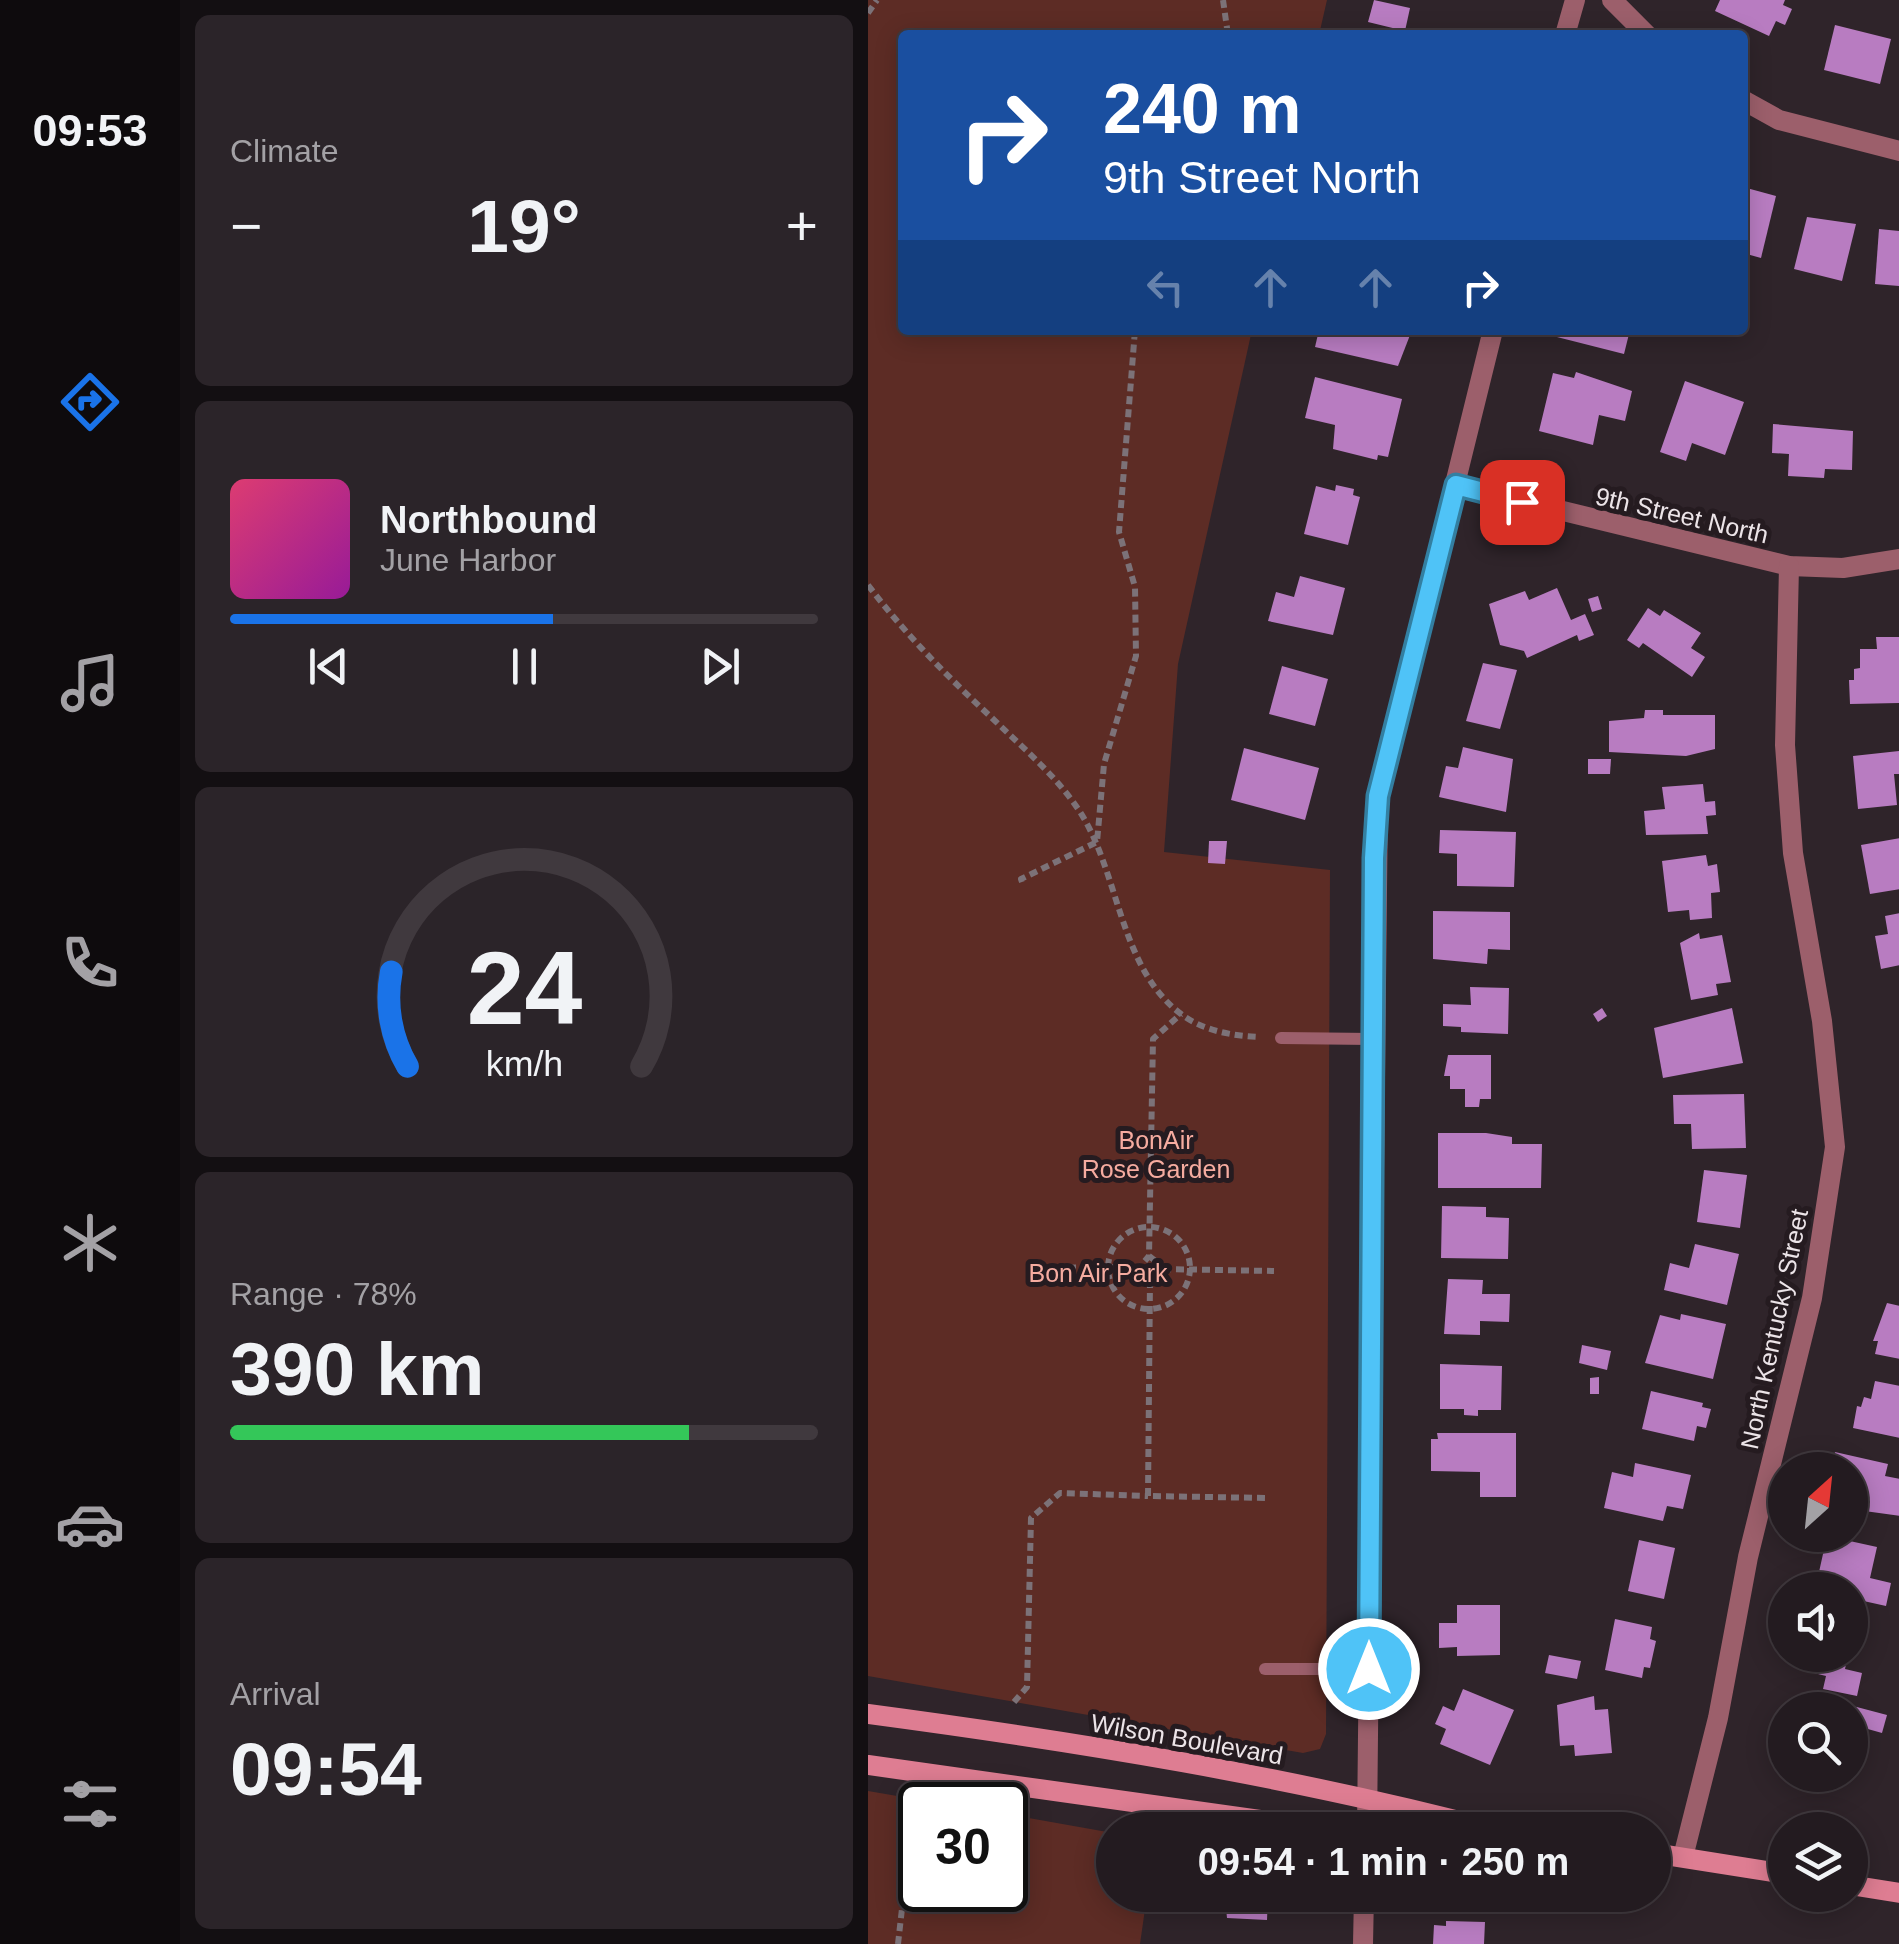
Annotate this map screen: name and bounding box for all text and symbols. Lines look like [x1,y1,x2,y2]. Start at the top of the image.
icon: right [938,70,1068,200]
text: 240 m [1103,70,1301,148]
text: 09:53 [32,105,148,156]
text: Climate [230,133,338,169]
text: 9th Street North [1103,152,1421,203]
text: 19° [467,184,581,268]
text: − [230,195,262,257]
text: + [786,195,818,257]
icon: left [1138,260,1193,315]
icon: ahead [1243,260,1298,315]
icon: ahead [1348,260,1403,315]
icon: right [1453,260,1508,315]
icon: directions [55,367,125,437]
pin [1480,460,1565,545]
icon: arrive [1495,475,1550,530]
street label: 9th Street North [1593,482,1771,548]
text: Northbound [380,499,597,541]
text: June Harbor [380,542,556,578]
icon: previous [301,639,356,694]
icon: pause [497,639,552,694]
icon: next [693,639,748,694]
icon: music [55,648,125,718]
icon: phone [55,928,125,998]
text: 24 [466,930,582,1046]
text: km/h [485,1044,563,1084]
park label: BonAir Rose Garden [1082,1126,1230,1183]
street label: North Kentucky Street [1735,1206,1813,1452]
icon: climate [55,1208,125,1278]
park label: Bon Air Park [1029,1259,1168,1287]
text: Range · 78% [230,1276,417,1312]
text: 390 km [230,1327,484,1411]
north arrow [1768,1452,1868,1552]
map controls [1768,1452,1868,1912]
icon: car [55,1489,125,1559]
button: sound [1768,1572,1868,1672]
position arrow [1317,1617,1421,1721]
text: Arrival [230,1676,321,1712]
button: search [1768,1692,1868,1792]
street label: Wilson Boulevard [1089,1708,1285,1770]
text: 09:54 [230,1727,422,1811]
icon: filters [55,1769,125,1839]
speed limit sign: 30 [898,1782,1028,1912]
button: layers [1768,1812,1868,1912]
text: 09:54 · 1 min · 250 m [1198,1841,1569,1883]

